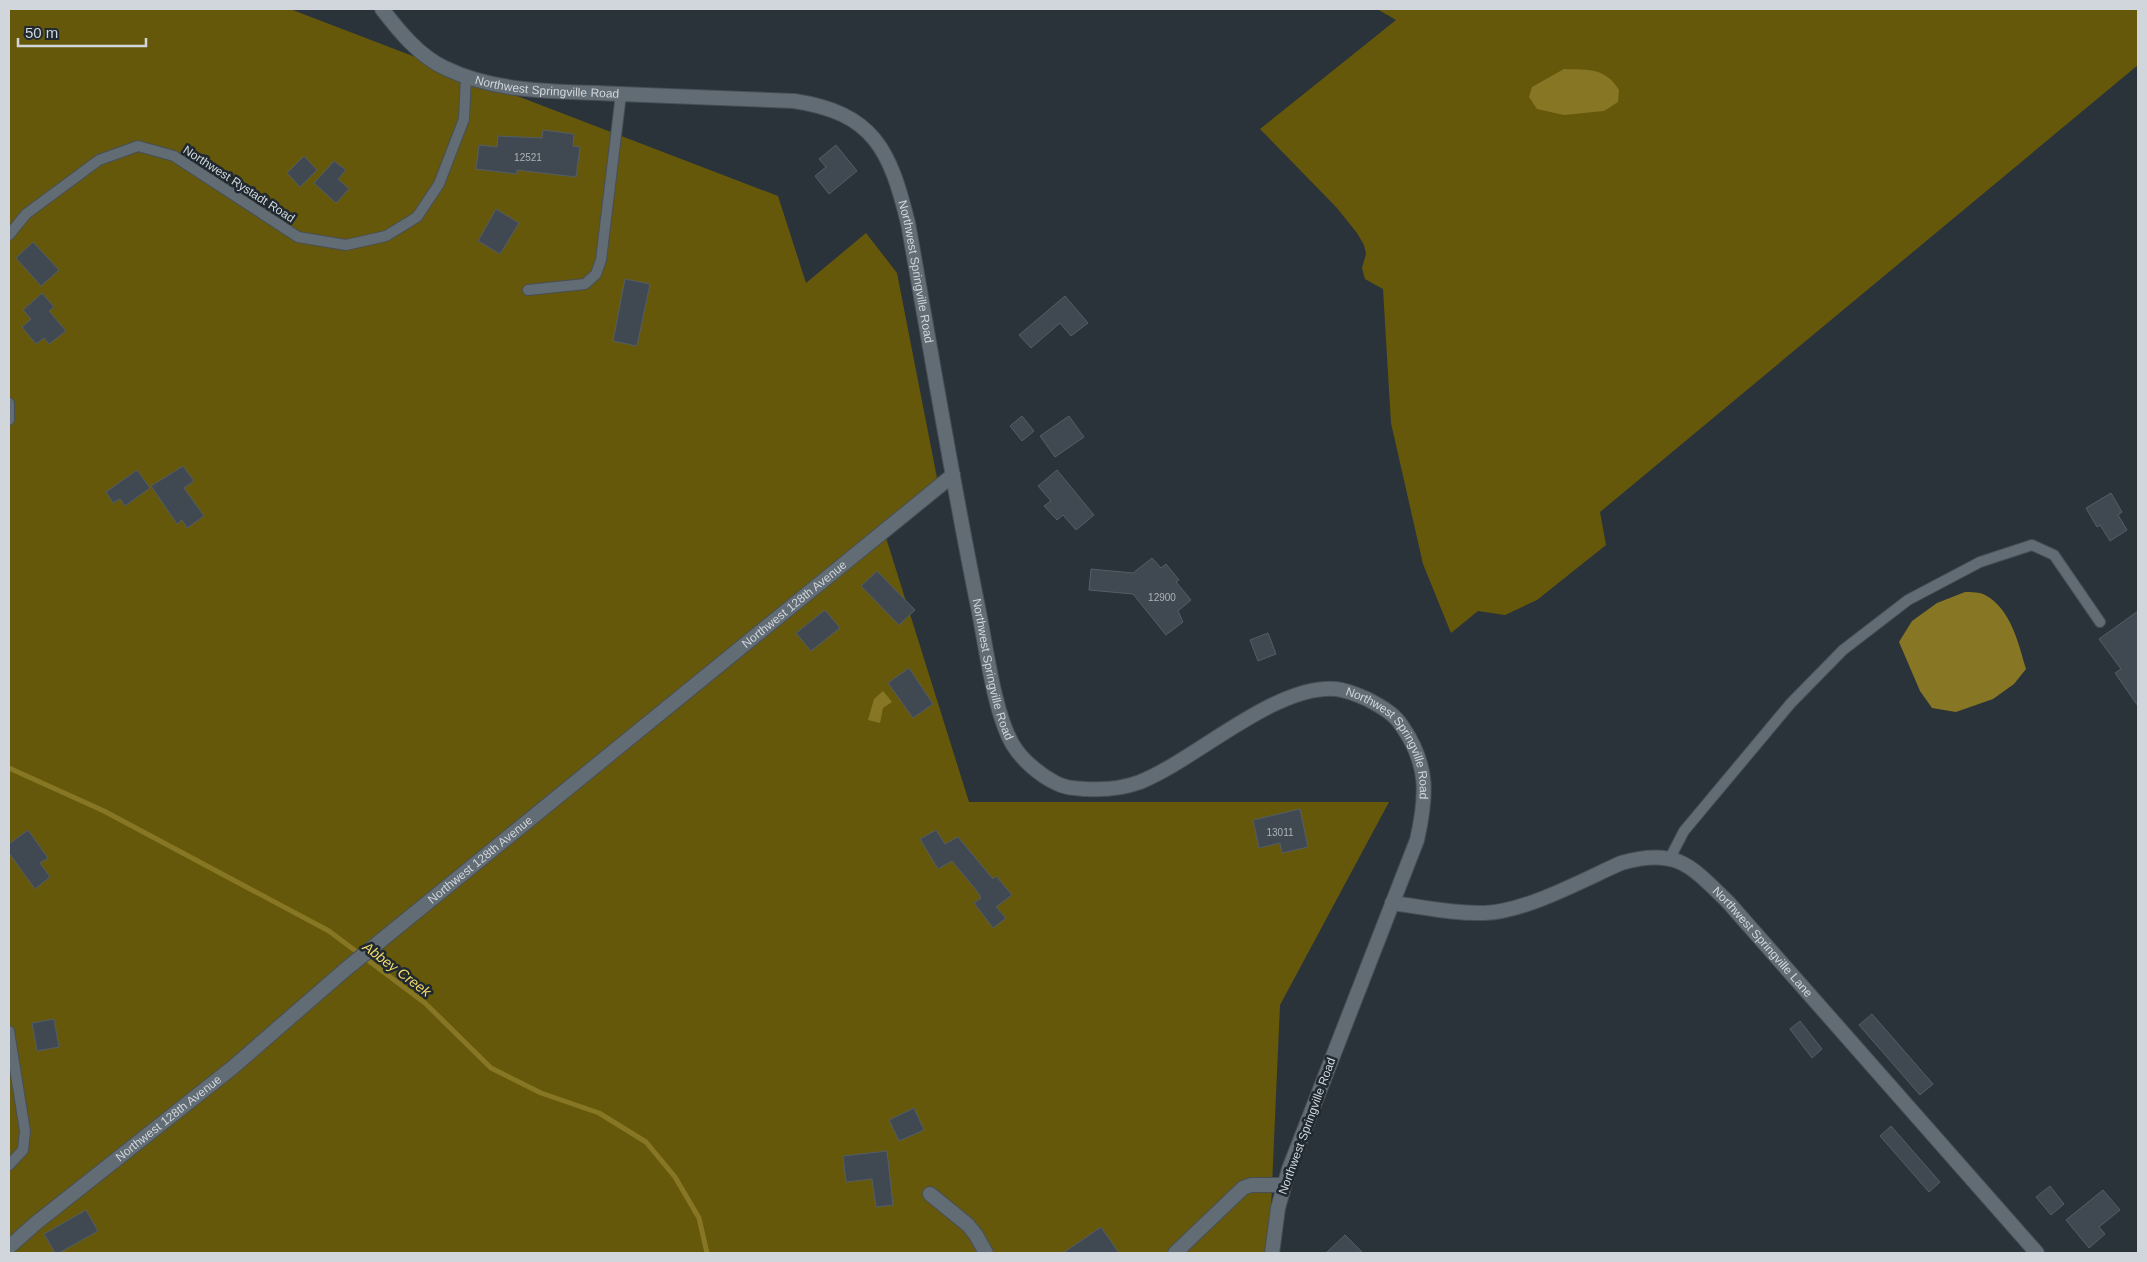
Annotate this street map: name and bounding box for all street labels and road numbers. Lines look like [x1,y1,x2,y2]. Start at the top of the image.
street label: Northwest Springville Road [473,73,619,101]
street label: Northwest Rystadt Road [181,143,297,225]
street label: Northwest Springville Road [895,199,936,344]
street label: Northwest 128th Avenue [739,557,850,651]
street label: Northwest Springville Road [969,597,1016,742]
street label: Northwest Springville Road [1344,684,1431,799]
street label: Northwest 128th Avenue [425,813,536,906]
street label: Northwest Springville Lane [1710,884,1816,1000]
street label: Northwest Springville Road [1276,1056,1338,1196]
street label: Northwest 128th Avenue [113,1072,224,1164]

